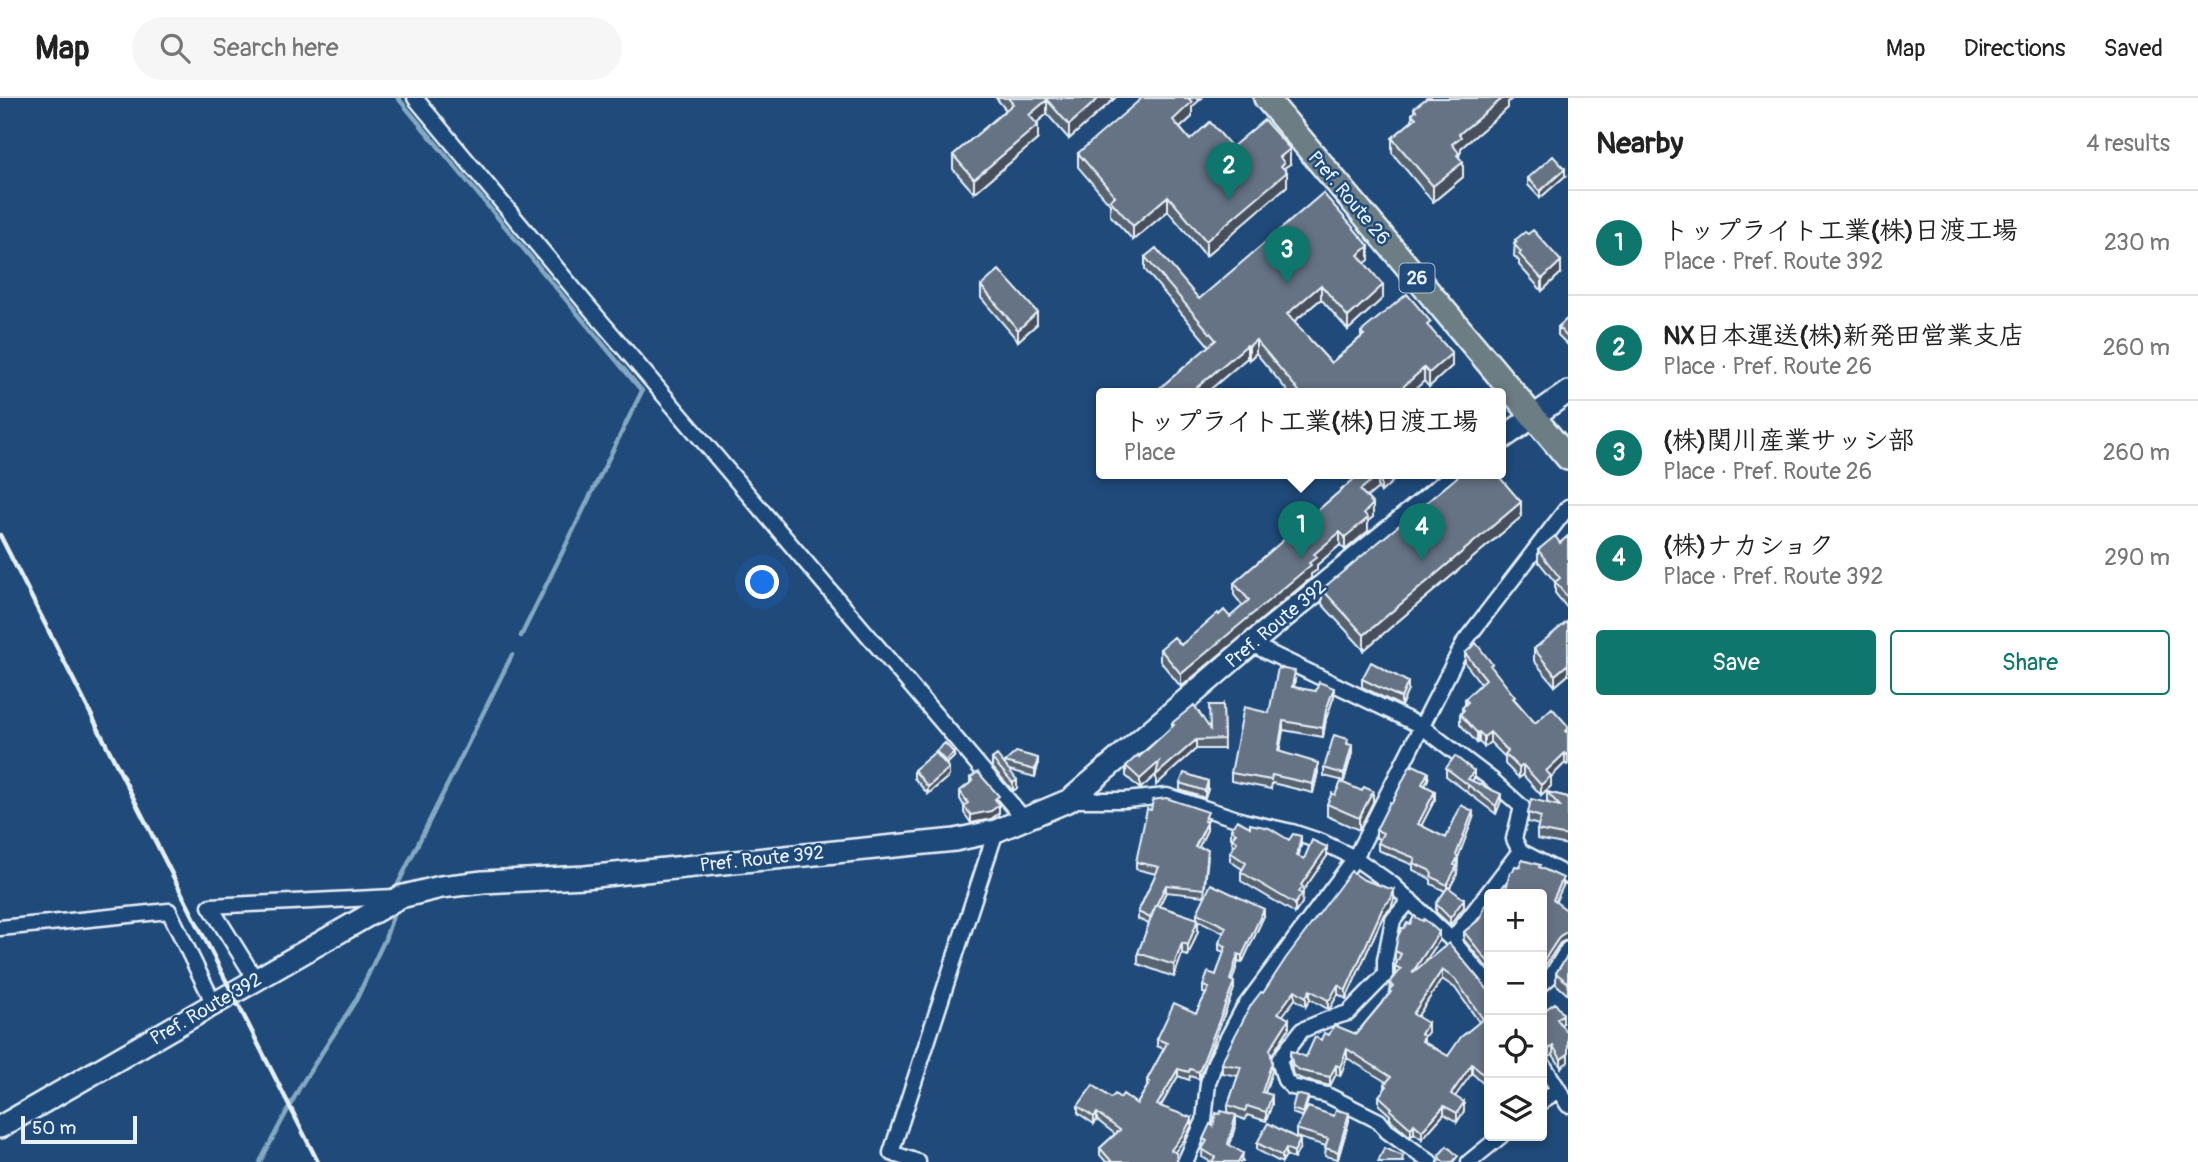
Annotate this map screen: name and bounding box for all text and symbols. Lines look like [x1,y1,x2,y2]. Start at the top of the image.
search box [132,17,622,80]
text: Map [35,28,90,69]
icon: search [156,29,194,67]
text: Search here [212,32,339,64]
text: Map [1886,34,1926,63]
text: Directions [1964,34,2065,63]
text: Saved [2103,34,2163,63]
text: Nearby [1596,125,1683,162]
text: 4 results [2086,129,2170,158]
pin: 2 [1206,142,1252,200]
street label: Pref. Route 26 [1303,146,1395,250]
text: トップライト工業(株)日渡工場 [1663,215,2018,247]
pin: 3 [1264,226,1310,284]
text: 1 [1615,228,1624,257]
text: 230 m [2104,228,2170,257]
text: Place · Pref. Route 392 [1663,247,1883,276]
road number: 26 [1400,264,1434,293]
text: NX日本運送(株)新発田営業支店 [1663,320,2025,352]
text: 2 [1613,333,1625,362]
text: 260 m [2103,333,2170,362]
text: Place · Pref. Route 26 [1663,352,1872,381]
popup [1096,388,1506,479]
text: トップライト工業(株)日渡工場 [1124,406,1478,438]
text: (株)関川産業サッシ部 [1663,425,1914,457]
text: Place [1124,438,1175,467]
text: 3 [1613,438,1625,467]
text: 260 m [2103,438,2170,467]
text: Place · Pref. Route 26 [1663,457,1872,486]
pin: 1 [1278,501,1324,559]
pin: 4 [1399,503,1445,561]
text: (株)ナカショク [1663,530,1834,562]
text: 4 [1612,543,1626,572]
text: 290 m [2104,543,2170,572]
text: Place · Pref. Route 392 [1663,562,1883,591]
your location [745,565,779,599]
street label: Pref. Route 392 [1220,575,1332,673]
button: Save [1596,630,1876,695]
button: Share [1890,630,2170,695]
street label: Pref. Route 392 [699,841,825,877]
map controls [1484,889,1547,1141]
button: + [1484,889,1547,952]
button: − [1484,952,1547,1015]
street label: Pref. Route 392 [146,967,266,1051]
button: locate [1484,1015,1547,1078]
button: layers [1484,1078,1547,1141]
scale bar [21,1113,136,1145]
text: 50 m [32,1116,76,1140]

